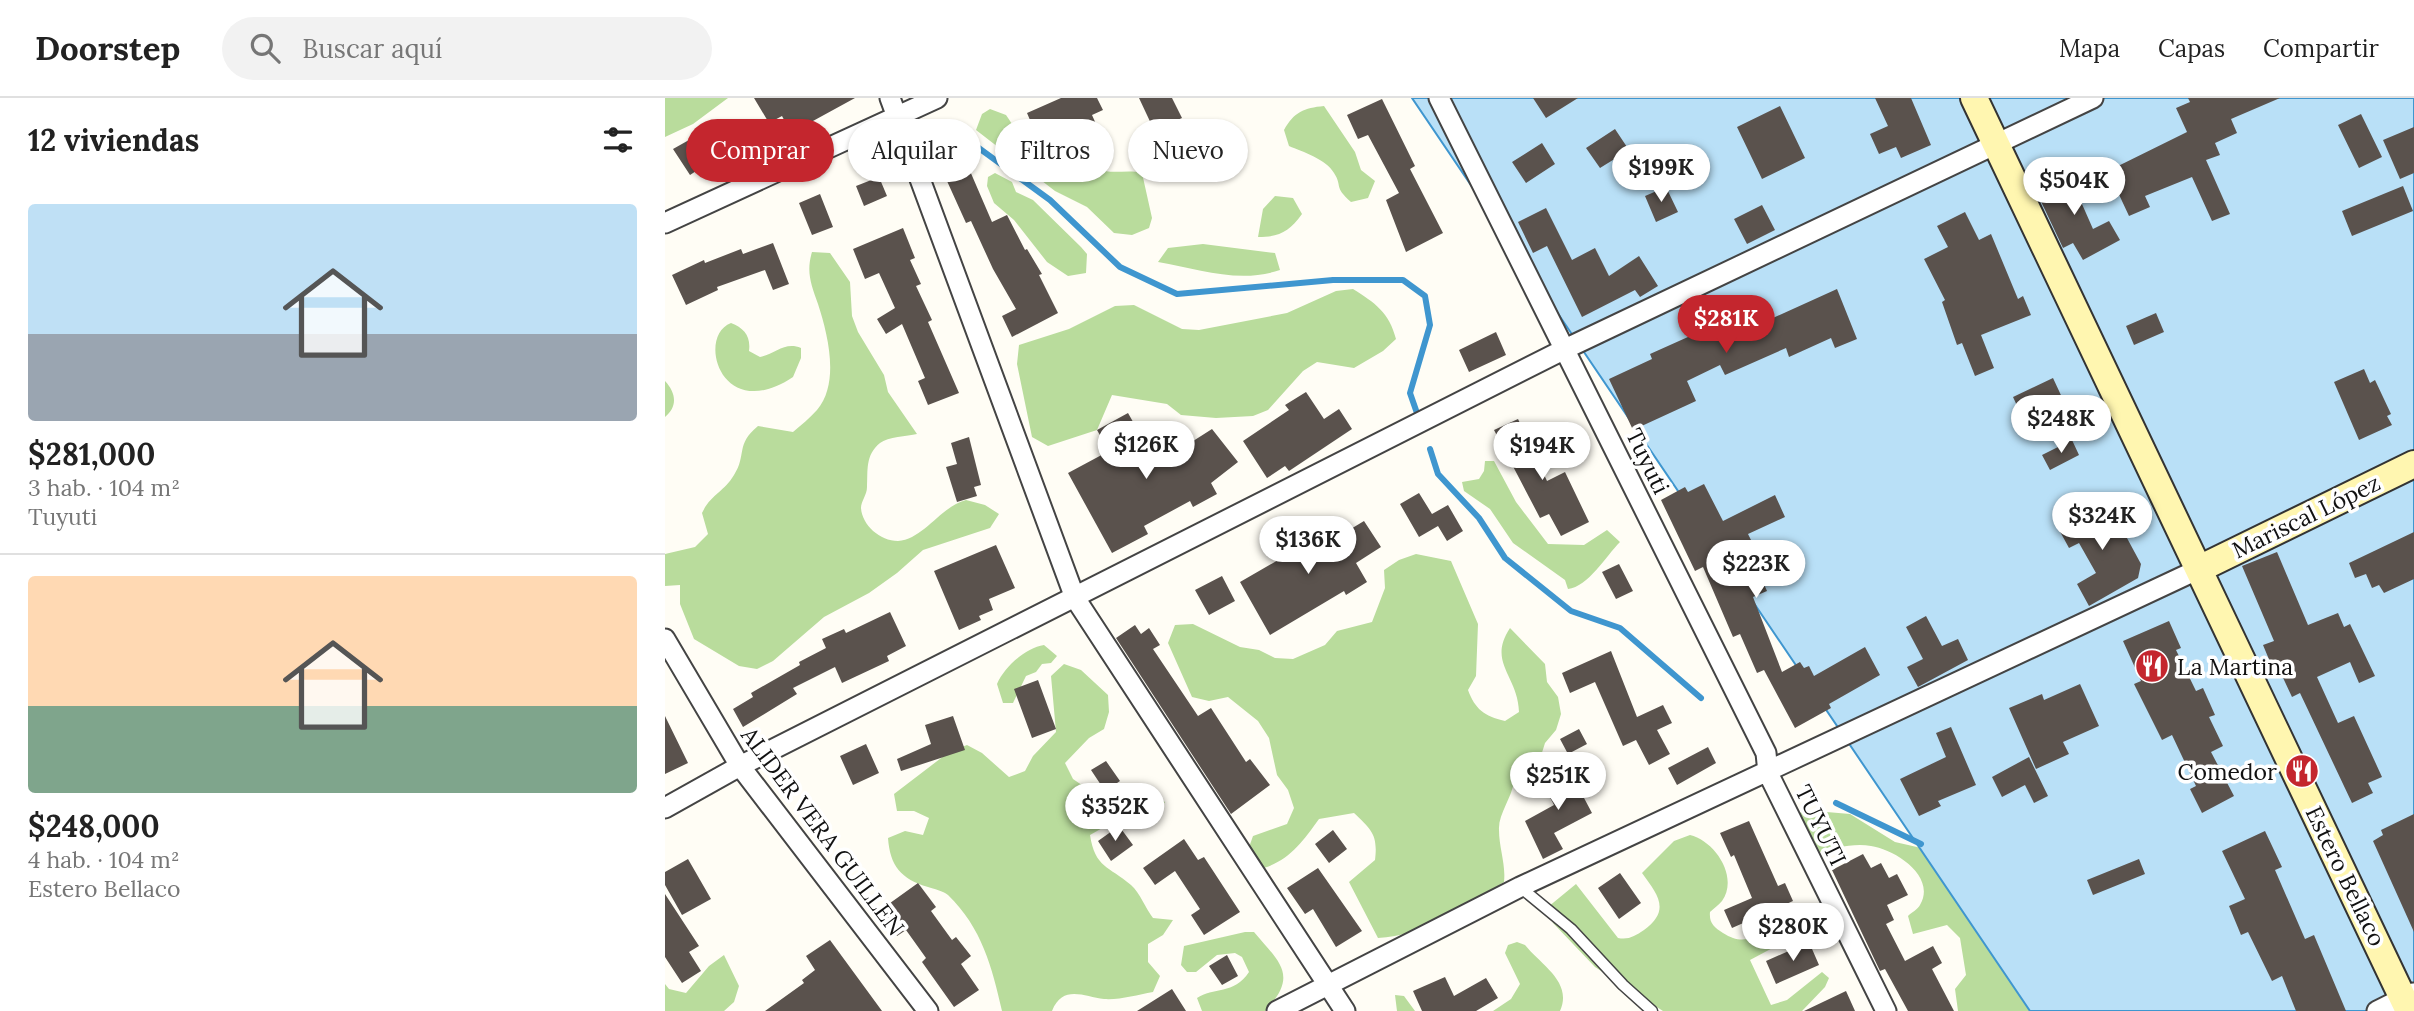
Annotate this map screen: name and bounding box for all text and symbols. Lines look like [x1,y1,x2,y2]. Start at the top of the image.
search box [222,17,712,80]
text: Doorstep [35,27,180,69]
icon: search [246,29,284,67]
text: Buscar aquí [302,32,442,65]
text: Mapa [2059,33,2120,64]
text: Capas [2158,33,2225,64]
text: Compartir [2263,33,2379,64]
chip: Comprar [686,119,834,182]
chip: Alquilar [848,119,981,182]
chip: Filtros [995,119,1114,182]
chip: Nuevo [1128,119,1248,182]
text: 12 viviendas [28,121,199,159]
icon: filters [599,121,637,159]
pin: $199K [1612,144,1710,204]
text: $199K [1628,152,1694,181]
pin: $504K [2025,158,2123,217]
text: $504K [2039,165,2109,194]
icon: home [270,250,396,376]
pin: $281K [1677,296,1775,355]
text: $281K [1694,303,1758,332]
pin: $248K [2012,396,2110,455]
text: $248K [2027,403,2095,432]
pin: $126K [1097,422,1195,481]
pin: $194K [1493,422,1591,482]
street label: Tuyuti [1620,424,1676,498]
text: $126K [1114,429,1178,458]
text: $194K [1509,430,1575,459]
text: $281,000 [28,435,155,473]
street label: Mariscal López [2227,468,2385,564]
text: 3 hab. · 104 m² [28,473,180,502]
pin: $324K [2053,492,2151,552]
text: $324K [2068,500,2136,529]
text: Tuyuti [28,502,97,531]
pin: $136K [1259,517,1357,576]
text: $136K [1275,524,1341,553]
pin: $223K [1707,540,1805,600]
text: $223K [1722,548,1790,577]
icon: home [270,622,396,748]
restaurant icon: La Martina [2133,647,2171,685]
place label: La Martina [2177,652,2293,681]
street label: ALIDER VERA GUILLEN [735,720,911,941]
pin: $251K [1509,752,1607,812]
restaurant icon: Comedor [2283,752,2321,790]
place label: Comedor [2177,757,2277,786]
text: $251K [1526,760,1590,789]
street label: TUYUTI [1789,780,1853,870]
pin: $352K [1066,784,1164,843]
text: $352K [1081,791,1149,820]
street label: Estero Bellaco [2300,801,2392,951]
text: $248,000 [28,807,160,845]
text: 4 hab. · 104 m² [28,845,180,874]
text: Estero Bellaco [28,874,180,903]
pin: $280K [1744,904,1842,963]
text: $280K [1758,911,1828,940]

